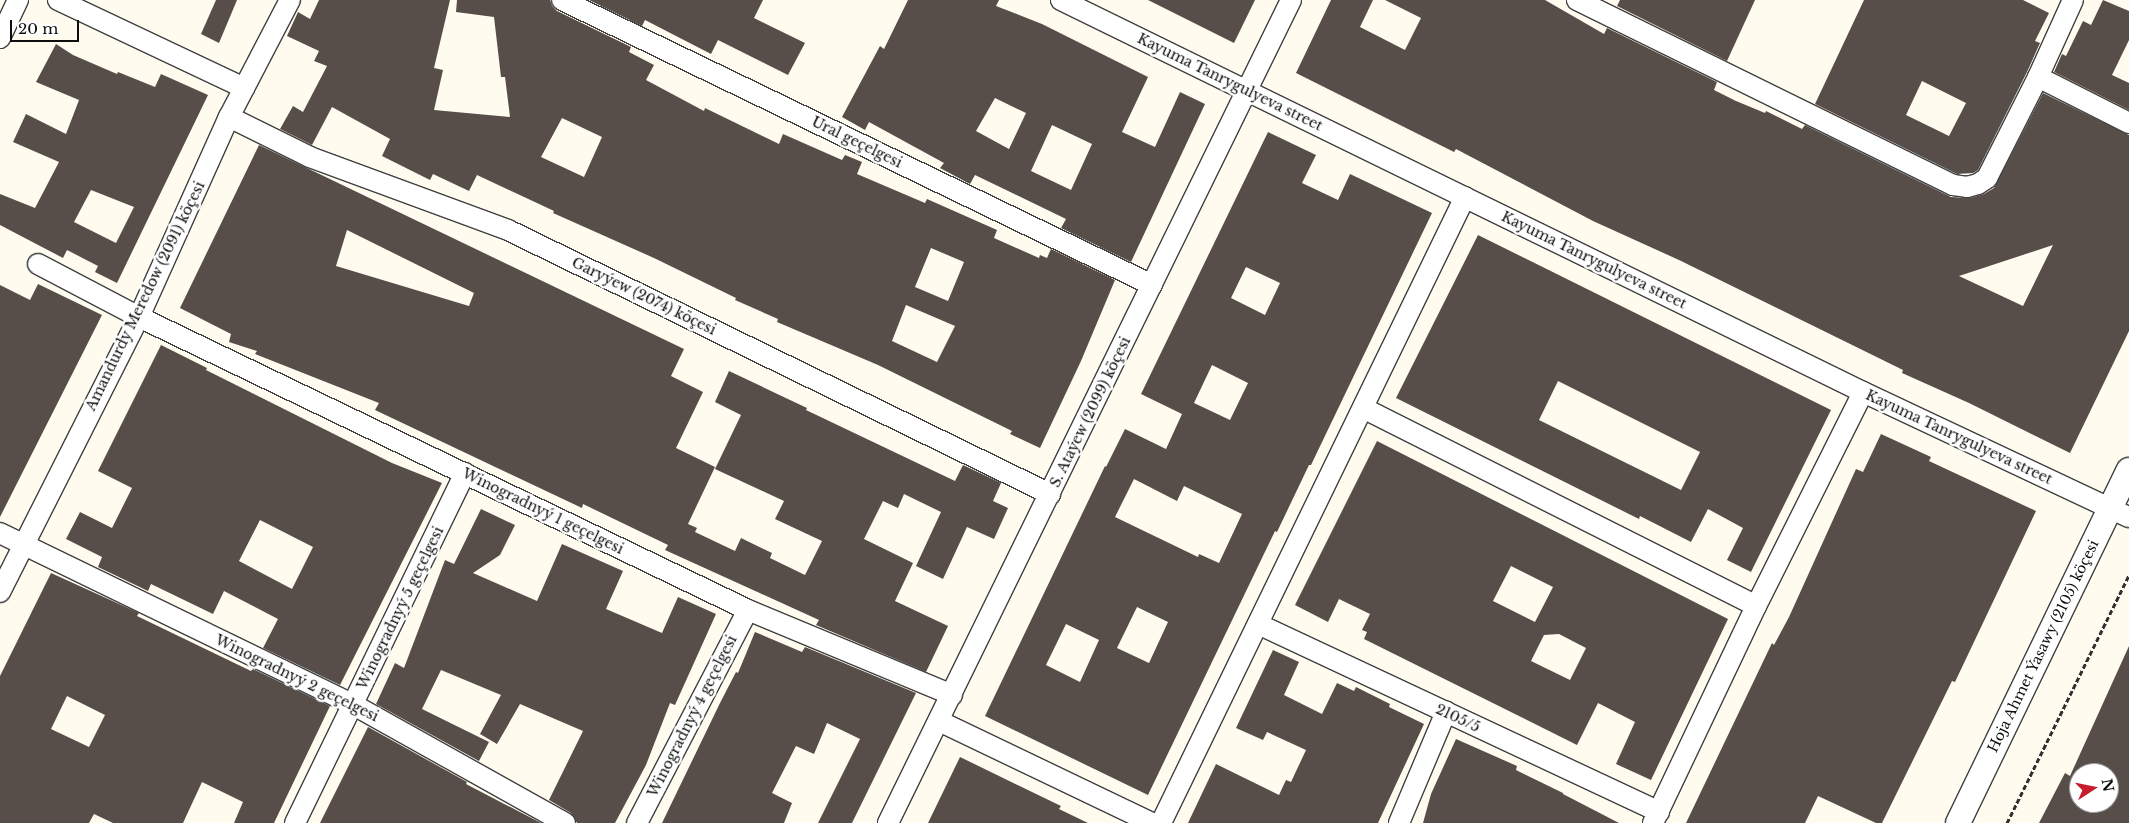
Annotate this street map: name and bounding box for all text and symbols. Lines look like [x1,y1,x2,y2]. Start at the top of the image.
scale bar [12,10,81,42]
text: 20 m [18,19,58,38]
street label: Kayuma Tanrygulyeva street [1134,30,1326,134]
street label: Ural geçelgesi [809,113,905,171]
street label: Amandurdy Meredow (2091) köçesi [82,178,208,414]
street label: Kayuma Tanrygulyeva street [1498,208,1690,312]
street label: Garyýew (2074) köçesi [569,254,719,338]
street label: S. Ataýew (2099) köçesi [1046,334,1134,490]
street label: Kayuma Tanrygulyeva street [1863,386,2055,488]
street label: Winogradnyý 1 geçelgesi [459,465,627,557]
street label: Winogradnyý 5 geçelgesi [353,524,447,692]
street label: Hoja Ahmet Ýasawy (2105) köçesi [1984,536,2102,756]
street label: Winogradnyý 2 geçelgesi [212,631,382,725]
street label: Winogradnyý 4 geçelgesi [644,632,740,800]
street label: 2105/5 [1433,700,1483,736]
north arrow [2069,763,2119,813]
text: N [2098,777,2118,794]

